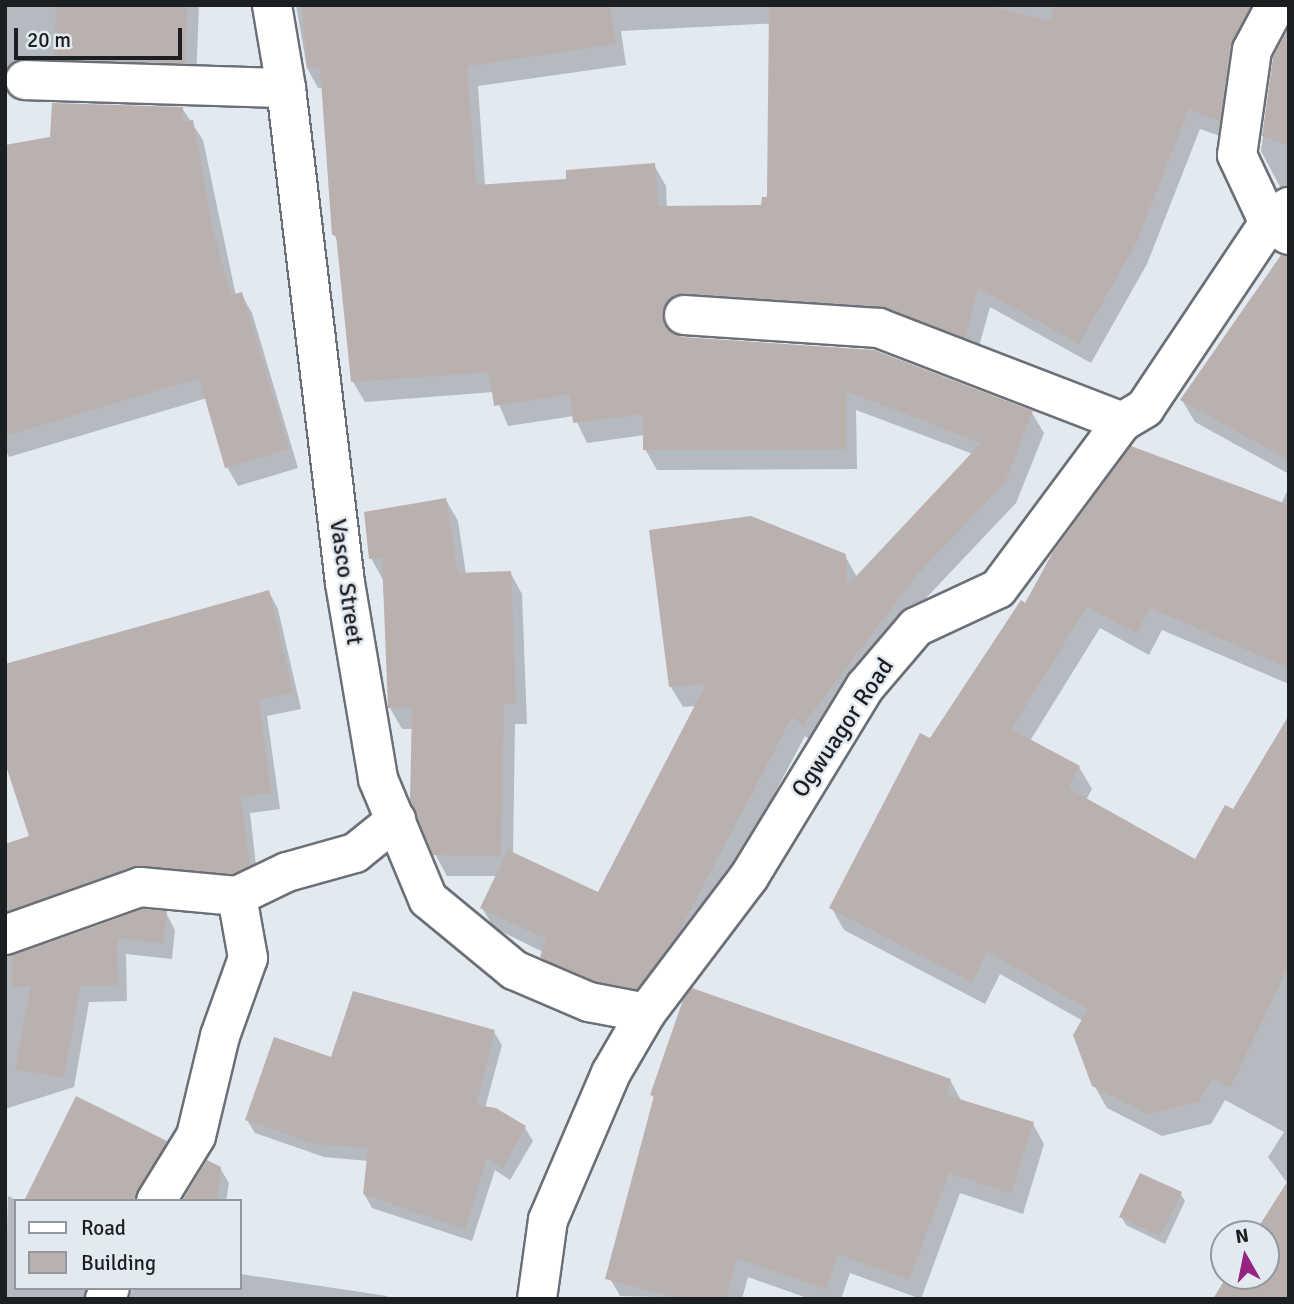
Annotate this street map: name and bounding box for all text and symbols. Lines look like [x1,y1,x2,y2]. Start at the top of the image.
scale bar [18,14,186,58]
text: 20 m [27,27,71,53]
street label: Vasco Street [323,517,369,647]
street label: Ogwuagor Road [786,653,900,803]
legend [14,1199,242,1290]
text: Road [81,1215,126,1241]
north arrow [1210,1220,1280,1290]
text: N [1234,1223,1250,1249]
text: Building [81,1250,156,1276]

